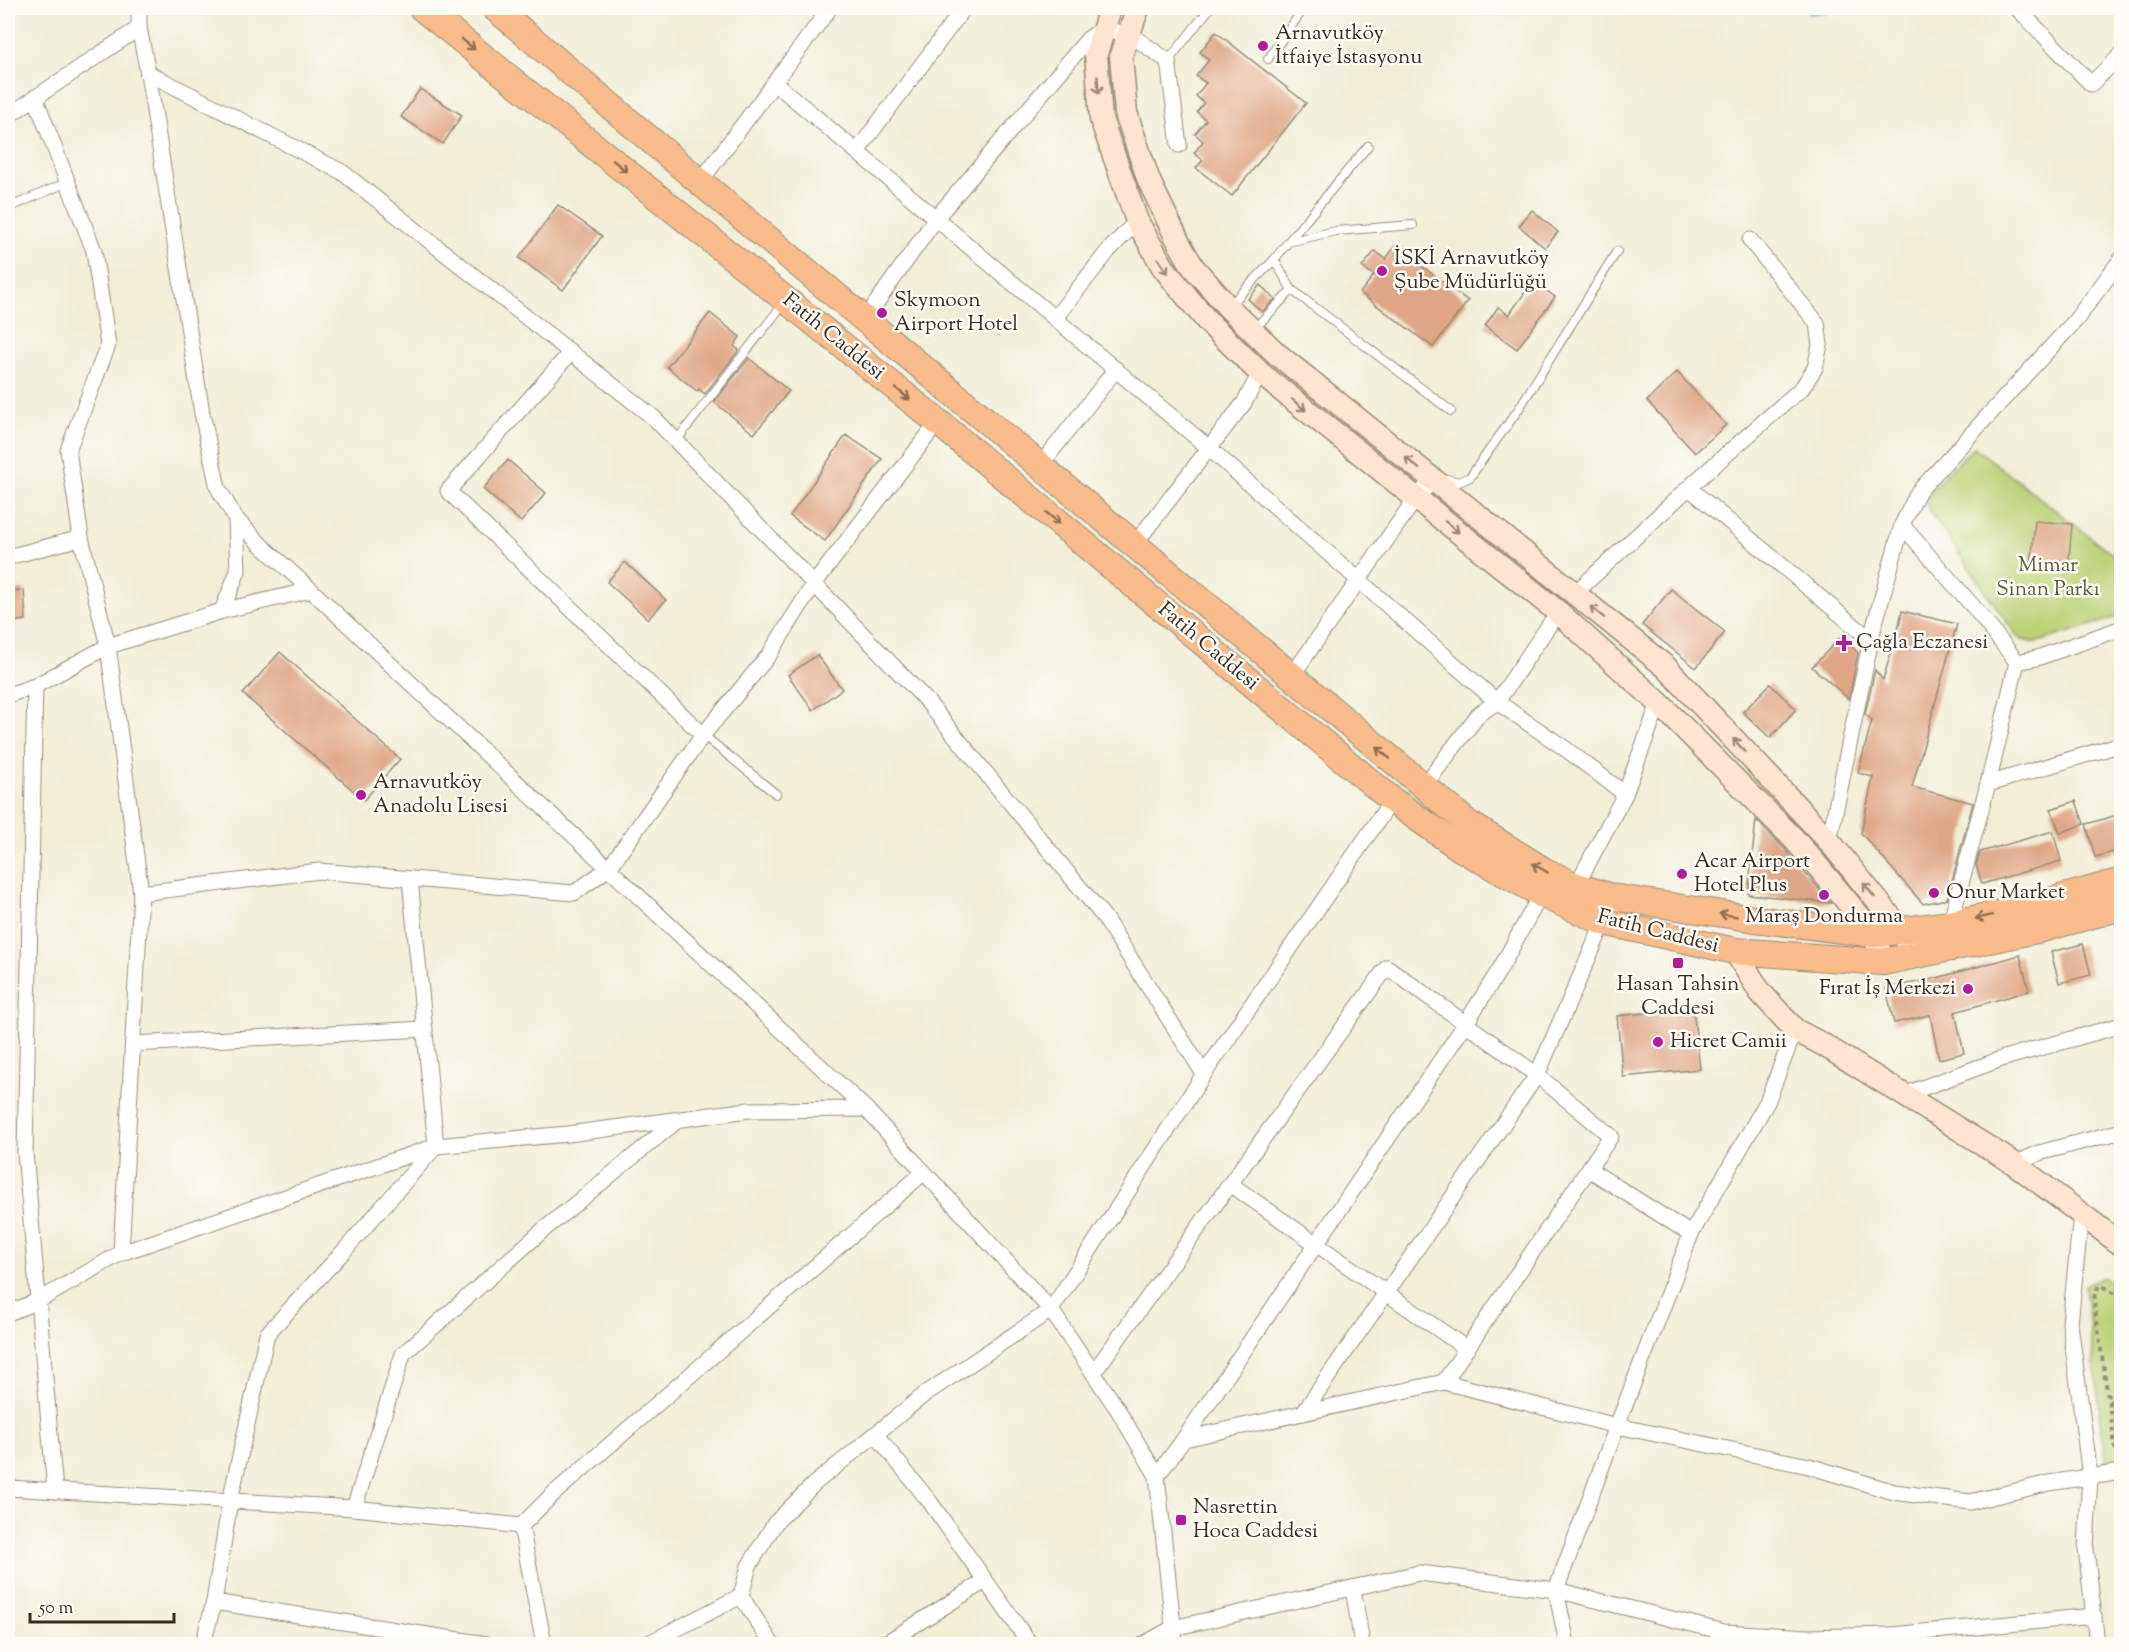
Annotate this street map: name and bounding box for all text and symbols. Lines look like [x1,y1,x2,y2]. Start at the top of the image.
place label: Arnavutköy İtfaiye İstasyonu [1275,19,1422,73]
one-way arrow [460,38,476,51]
marker: Arnavutköy İtfaiye İstasyonu [1256,39,1270,53]
one-way arrow [1093,74,1104,94]
one-way arrow [612,160,628,173]
place label: İSKİ Arnavutköy Şube Müdürlüğü [1394,244,1549,298]
one-way arrow [1158,257,1170,274]
marker: İSKİ Arnavutköy Şube Müdürlüğü [1375,264,1389,278]
street label: Fatih Caddesi [775,286,891,388]
place label: Skymoon Airport Hotel [894,286,1018,340]
marker: Skymoon Airport Hotel [875,306,889,320]
one-way arrow [895,387,911,400]
one-way arrow [1291,398,1307,411]
one-way arrow [1404,457,1420,470]
one-way arrow [1045,511,1060,525]
one-way arrow [1444,520,1460,533]
park label: Mimar Sinan Parkı [1996,551,2100,605]
street label: Fatih Caddesi [1151,596,1265,698]
one-way arrow [1589,605,1605,618]
place label: Çağla Eczanesi [1856,628,1988,658]
marker: Çağla Eczanesi [1837,636,1851,650]
one-way arrow [1732,737,1746,752]
one-way arrow [1376,747,1392,760]
place label: Arnavutköy Anadolu Lisesi [373,768,508,822]
marker: Arnavutköy Anadolu Lisesi [354,788,368,802]
place label: Acar Airport Hotel Plus [1694,847,1810,901]
one-way arrow [1532,862,1550,873]
marker: Acar Airport Hotel Plus [1675,867,1689,881]
place label: Onur Market [1946,878,2065,908]
one-way arrow [1862,882,1875,898]
marker: Onur Market [1927,886,1941,900]
marker: Maraş Dondurma [1817,888,1831,902]
street label: Fatih Caddesi [1594,902,1722,962]
place label: Maraş Dondurma [1745,902,1903,932]
one-way arrow [1719,909,1739,920]
one-way arrow [1974,912,1994,923]
marker: Hasan Tahsin Caddesi [1671,956,1685,970]
place label: Hasan Tahsin Caddesi [1617,970,1739,1024]
place label: Fırat İş Merkezi [1819,974,1956,1004]
marker: Fırat İş Merkezi [1961,982,1975,996]
place label: Hicret Camii [1670,1027,1787,1057]
marker: Hicret Camii [1651,1035,1665,1049]
place label: Nasrettin Hoca Caddesi [1193,1493,1318,1547]
marker: Nasrettin Hoca Caddesi [1174,1513,1188,1527]
scale bar [30,1586,174,1624]
text: 50 m [38,1596,74,1622]

